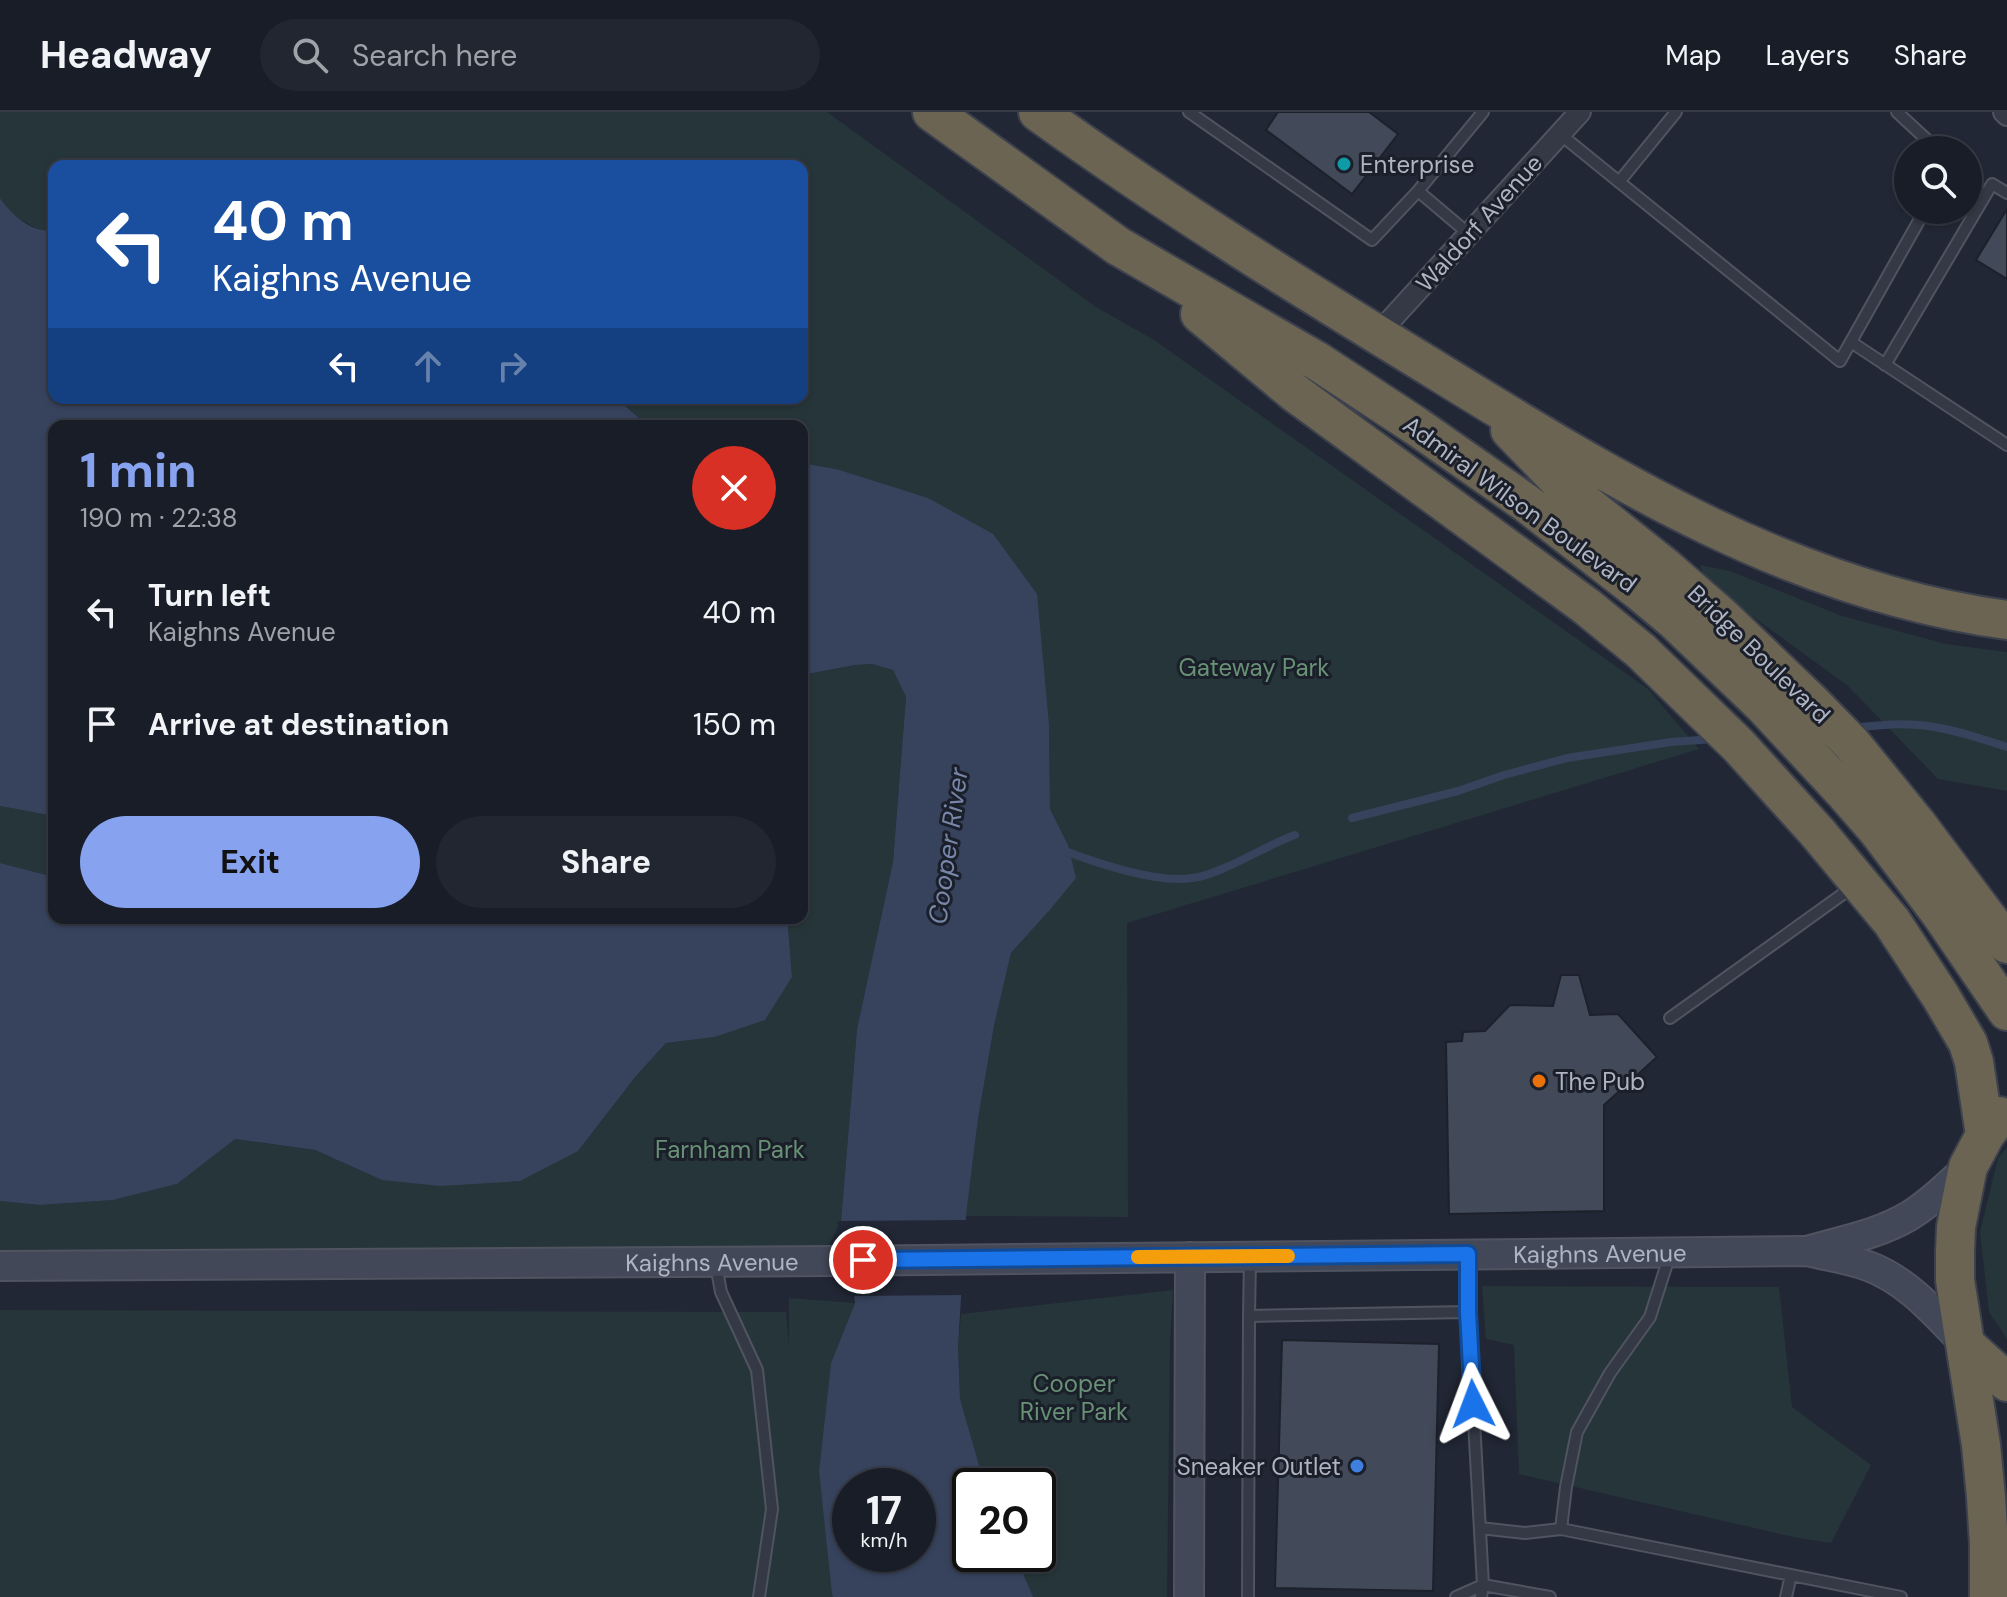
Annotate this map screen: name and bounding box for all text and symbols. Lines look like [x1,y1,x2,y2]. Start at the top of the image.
search box [260,19,820,91]
text: Headway [40,30,212,80]
icon: search [288,33,332,77]
text: Search here [352,36,517,75]
text: Map [1665,37,1722,74]
text: Layers [1766,37,1850,74]
text: Share [1894,37,1967,74]
map controls [1894,136,1982,224]
button: search [1894,136,1982,224]
street label: Waldorf Avenue [1409,148,1549,298]
place label: Enterprise [1360,149,1474,180]
marker: Enterprise [1335,155,1353,173]
text: 40 m [212,184,354,257]
icon: left [80,192,184,296]
text: Kaighns Avenue [212,255,472,302]
icon: left [322,344,366,388]
icon: ahead [406,344,450,388]
icon: right [490,344,534,388]
street label: Admiral Wilson Boulevard [1397,409,1643,599]
text: 1 min [80,439,197,502]
button: close [692,446,776,530]
text: 190 m · 22:38 [80,501,238,535]
text: Turn left [148,576,271,615]
street label: Bridge Boulevard [1681,578,1837,730]
icon: left [80,590,124,634]
text: 40 m [703,593,776,632]
text: Kaighns Avenue [148,615,336,649]
park label: Gateway Park [1179,652,1329,683]
icon: arrive [80,702,124,746]
text: Arrive at destination [148,705,449,744]
text: 150 m [693,705,776,744]
water label: Cooper River [920,764,976,926]
button: Exit [80,816,420,908]
button: Share [436,816,776,908]
place label: The Pub [1555,1066,1645,1097]
marker: The Pub [1530,1072,1548,1090]
park label: Farnham Park [655,1134,805,1165]
pin [829,1226,897,1294]
street label: Kaighns Avenue [1513,1237,1687,1270]
icon: arrive [841,1238,885,1282]
street label: Kaighns Avenue [625,1246,799,1278]
position arrow [1431,1362,1515,1446]
park label: Cooper River Park [1020,1368,1128,1427]
place label: Sneaker Outlet [1177,1451,1341,1482]
marker: Sneaker Outlet [1348,1457,1366,1475]
speed limit sign: 20 [952,1468,1056,1572]
text: 17 [866,1484,902,1536]
text: km/h [860,1527,908,1553]

